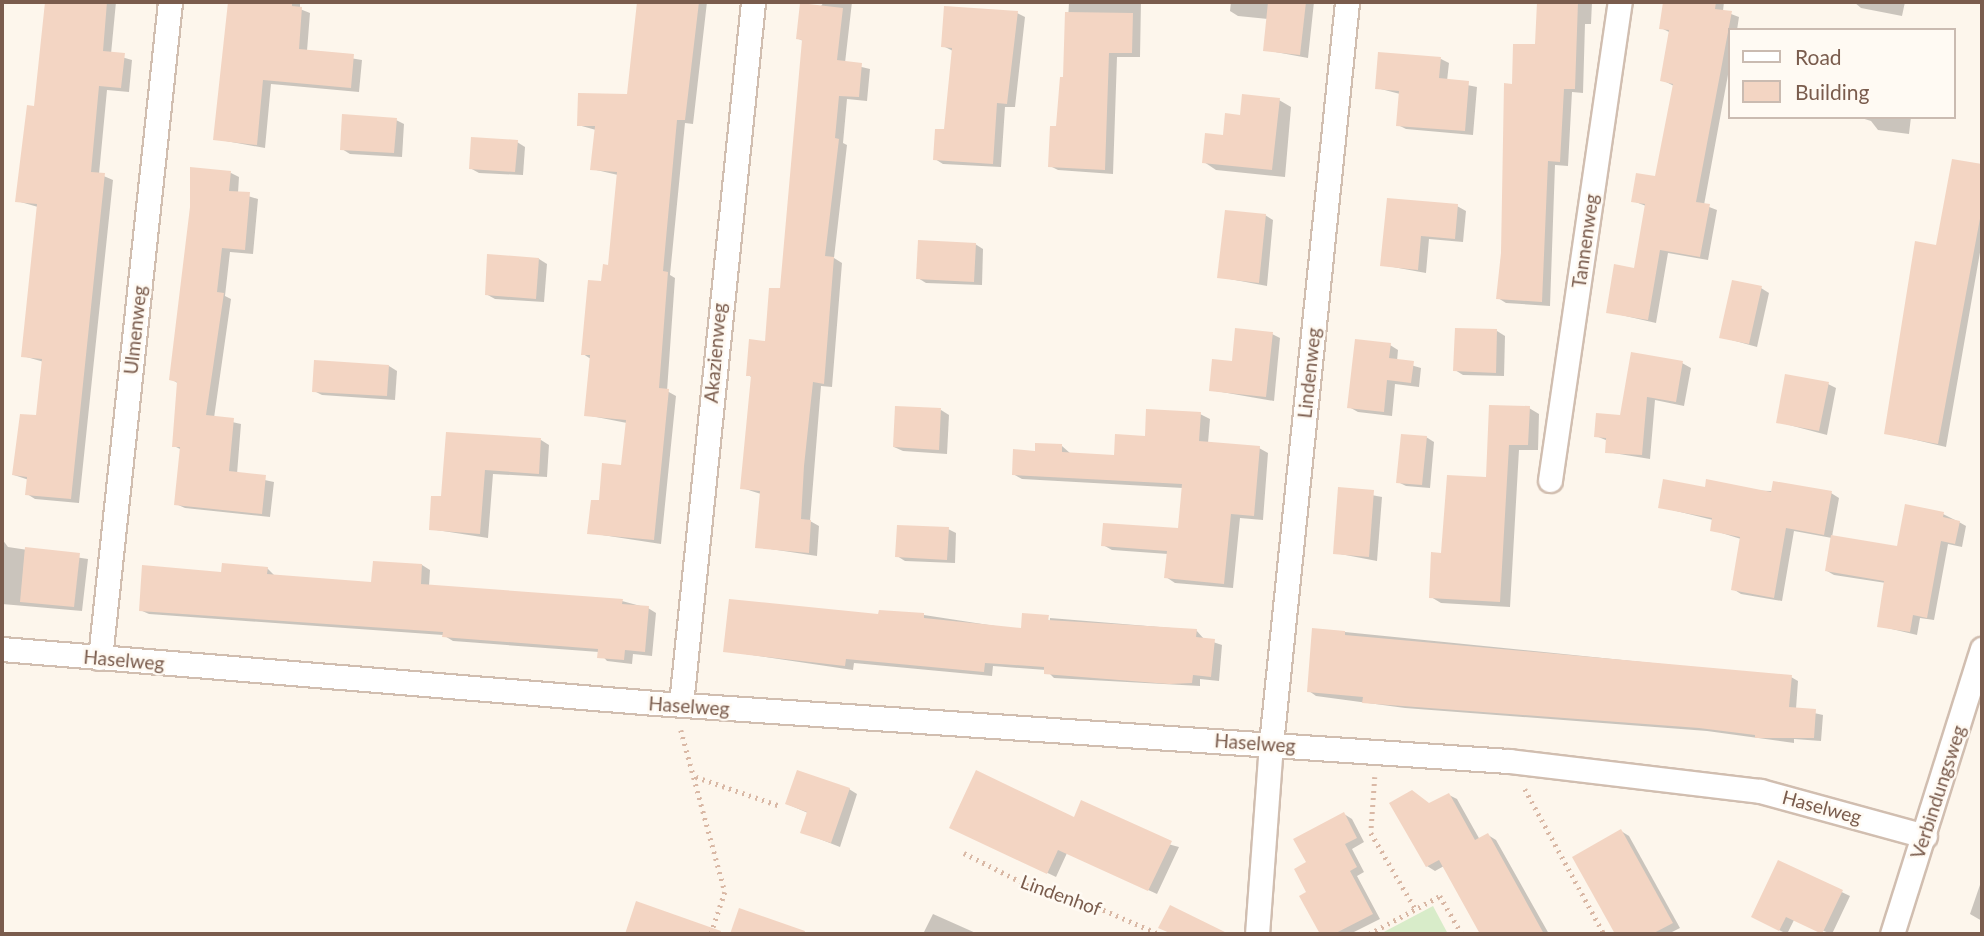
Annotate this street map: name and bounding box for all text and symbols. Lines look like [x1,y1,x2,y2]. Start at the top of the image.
legend [1728,28,1956,119]
text: Road [1795,44,1842,69]
text: Building [1795,79,1870,104]
street label: Tannenweg [1567,192,1603,290]
street label: Ulmenweg [119,284,151,376]
street label: Akazienweg [699,302,731,404]
street label: Lindenweg [1293,327,1325,419]
street label: Haselweg [83,645,165,675]
street label: Haselweg [648,692,730,720]
street label: Verbindungsweg [1906,722,1970,862]
street label: Haselweg [1214,729,1296,757]
street label: Haselweg [1780,785,1864,829]
street label: Lindenhof [1018,870,1104,920]

